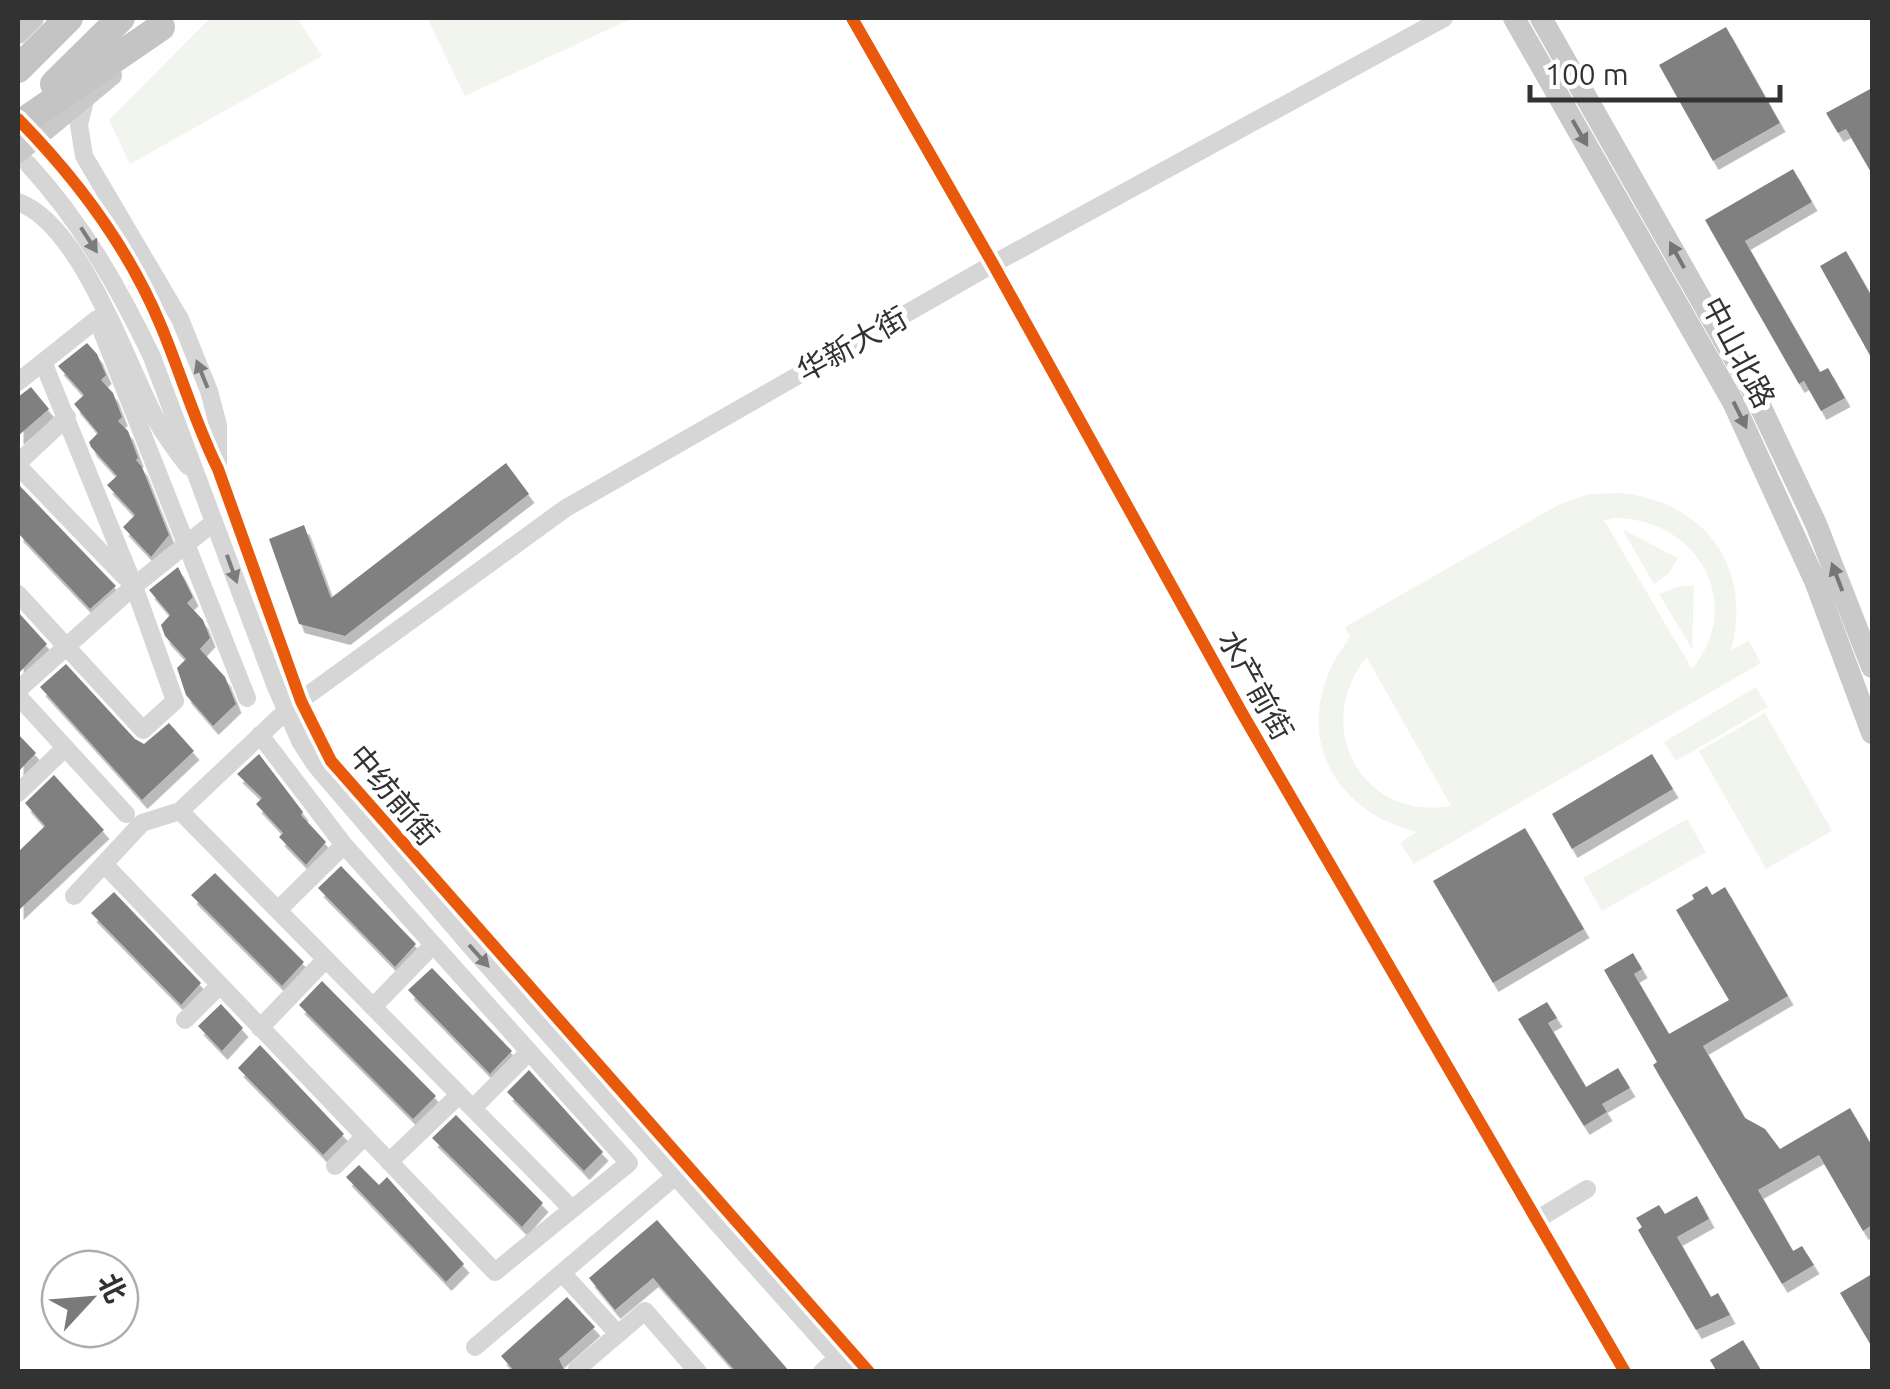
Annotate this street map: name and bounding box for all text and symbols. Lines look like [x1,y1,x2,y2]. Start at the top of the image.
scale bar [1530,40,1780,102]
text: 100 m [1545,57,1629,91]
one-way arrow [1571,118,1588,147]
one-way arrow [79,226,97,253]
one-way arrow [1668,241,1686,269]
street label: 中山北路 [1696,291,1782,413]
street label: 华新大街 [791,300,913,388]
one-way arrow [193,359,209,389]
one-way arrow [1731,401,1748,430]
one-way arrow [224,554,240,584]
one-way arrow [1829,561,1844,591]
street label: 水产前街 [1212,624,1300,746]
street label: 中纺前街 [342,738,446,852]
one-way arrow [467,944,490,968]
north arrow [40,1249,140,1349]
text: 北 [93,1268,133,1307]

